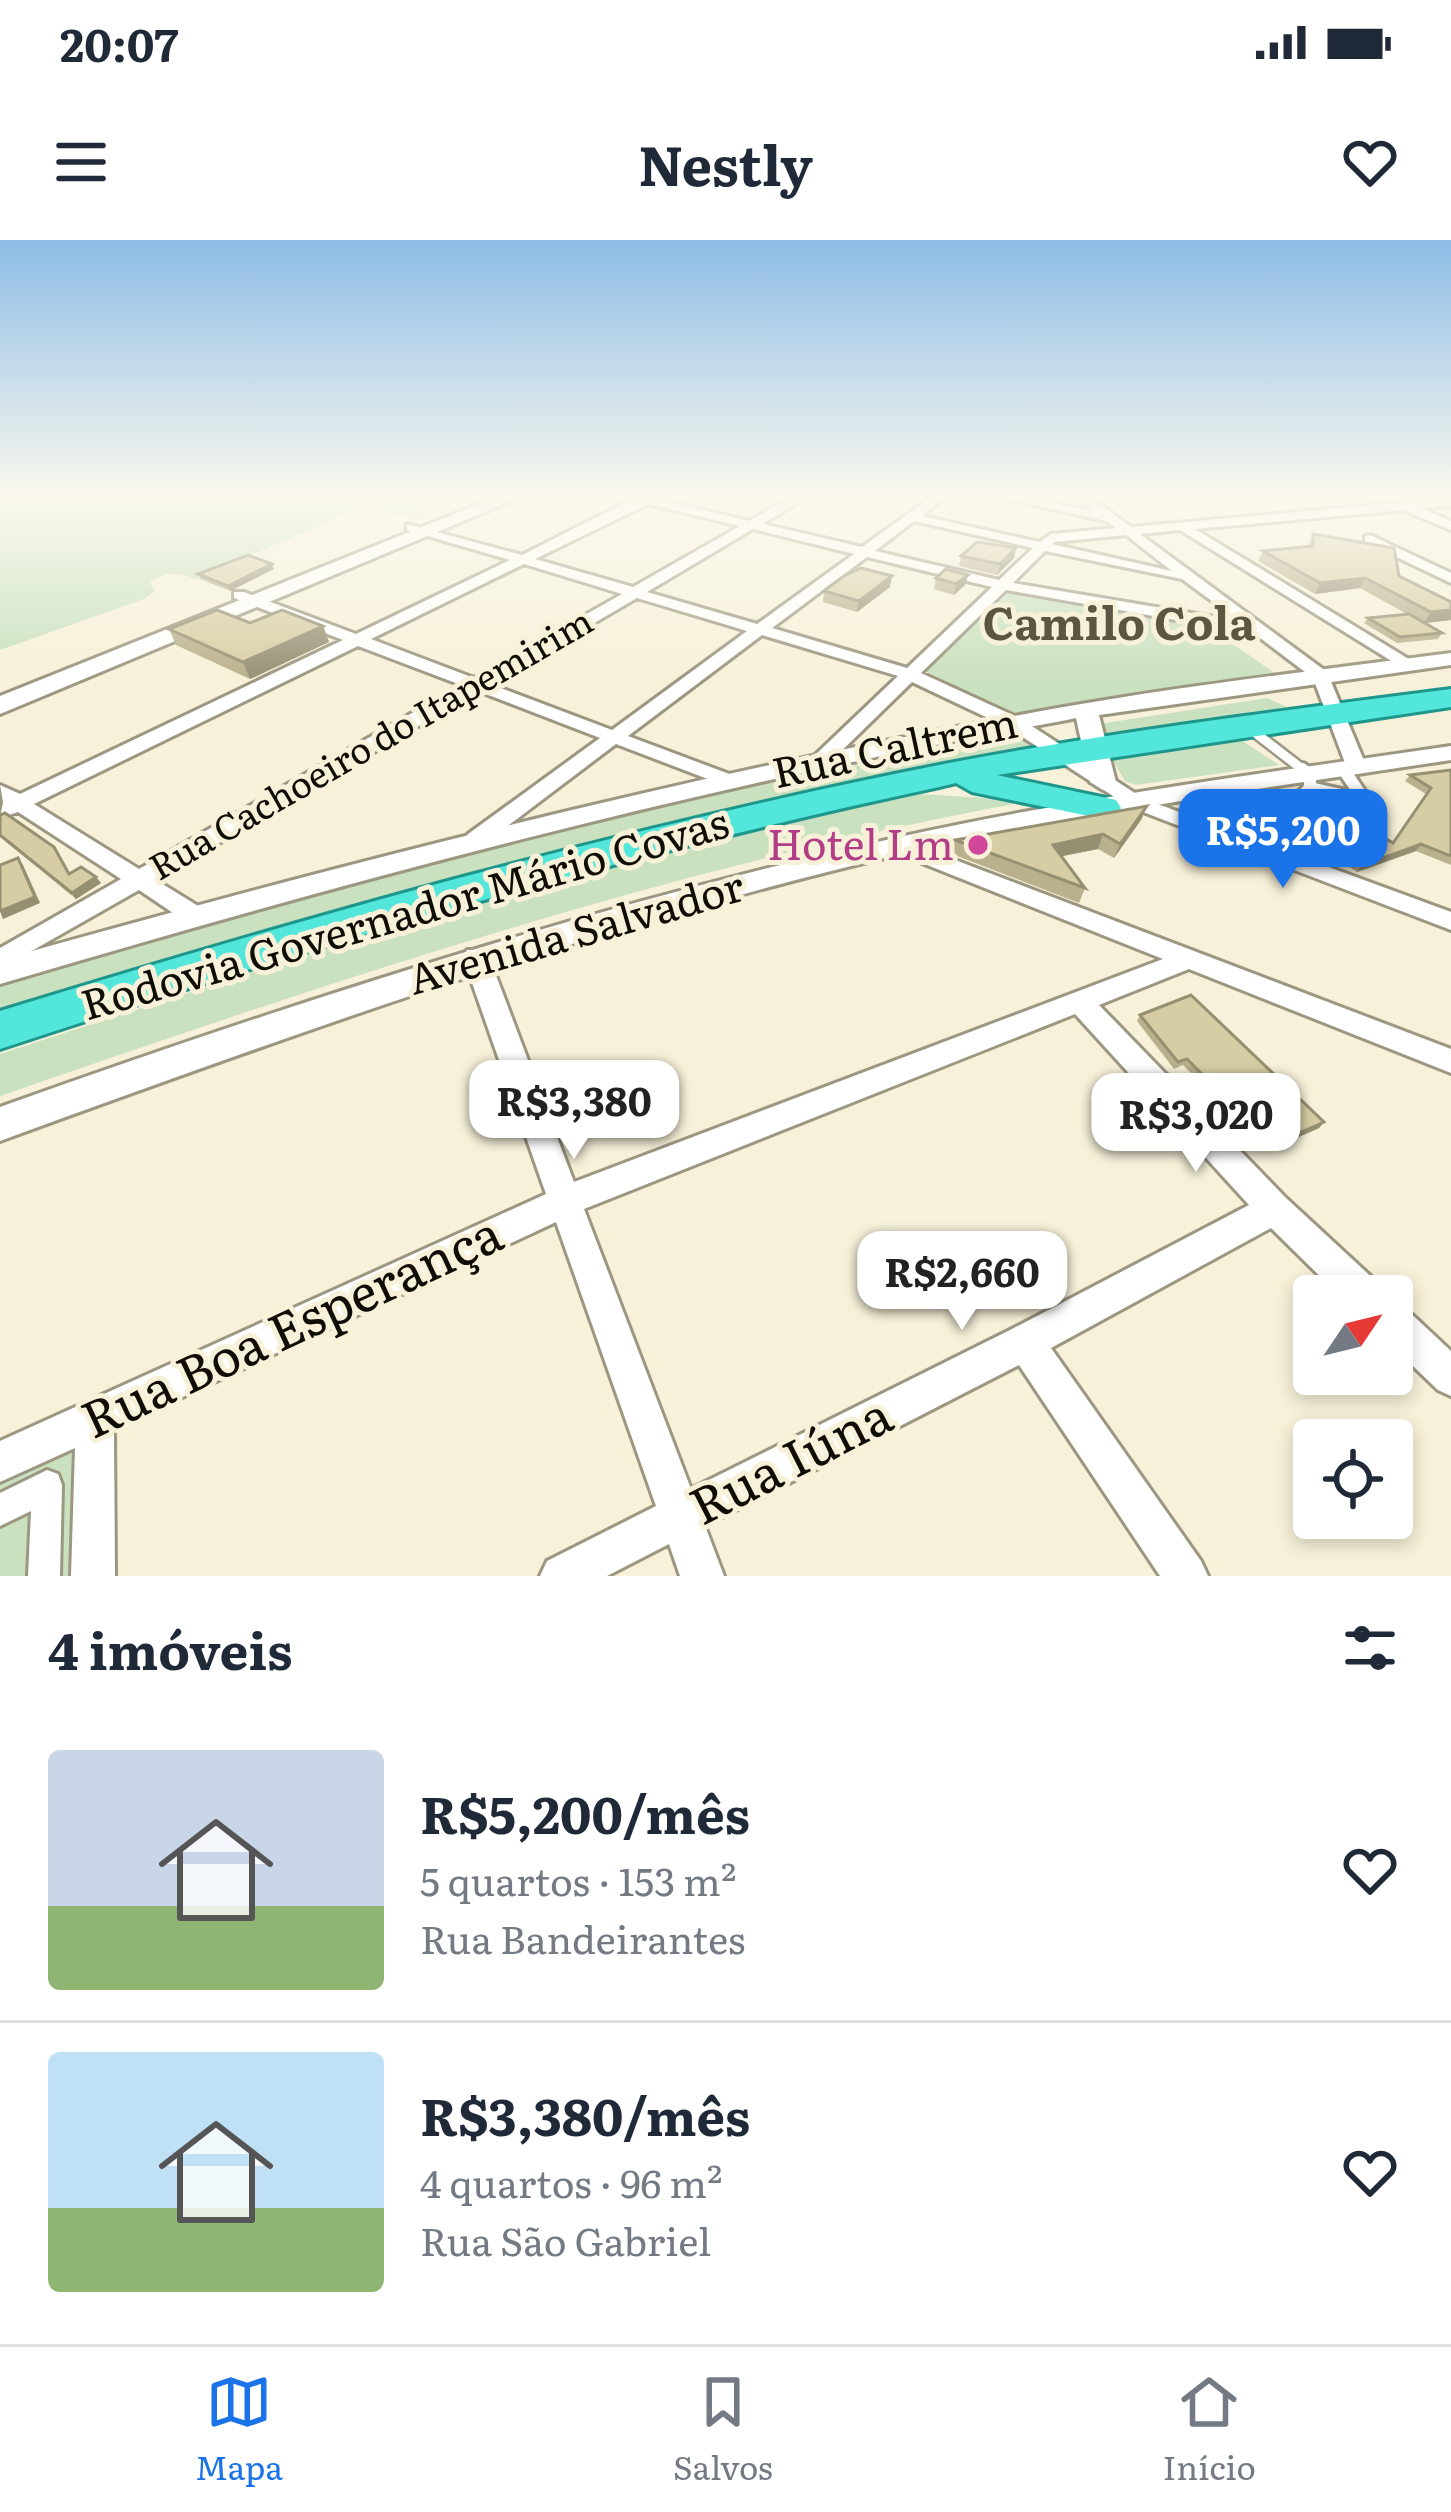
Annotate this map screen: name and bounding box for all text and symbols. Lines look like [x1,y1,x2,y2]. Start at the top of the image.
text: 20:07 [60,9,179,76]
text: Nestly [638,122,813,203]
icon: menu [48,129,114,195]
icon: heart [1337,129,1403,195]
district label: Camilo Cola [982,587,1256,654]
street label: Rua Cachoeiro do Itapemirim [138,593,601,891]
street label: Rua Caltrem [766,689,1023,801]
street label: Rodovia Governador Mário Covas [73,789,735,1033]
pin: R$5,200 [1172,789,1394,891]
text: R$5,200 [1205,799,1361,857]
place label: Hotel Lm [767,811,954,873]
marker: Hotel Lm [965,832,991,858]
street label: Avenida Salvador [400,852,751,1008]
pin: R$3,380 [463,1060,685,1162]
text: R$3,380 [496,1070,652,1128]
pin: R$3,020 [1085,1073,1307,1175]
text: R$3,020 [1118,1083,1274,1141]
street label: Rua Boa Esperança [67,1192,514,1454]
pin: R$2,660 [851,1231,1073,1333]
text: R$2,660 [884,1241,1040,1299]
north arrow [1293,1275,1413,1395]
map controls [1293,1275,1413,1539]
street label: Rua Iúna [675,1374,904,1541]
button: locate [1293,1419,1413,1539]
text: 4 imóveis [48,1610,293,1686]
icon: filters [1337,1615,1403,1681]
text: R$5,200/mês [420,1774,750,1850]
icon: home [144,1798,288,1942]
icon: heart [1337,1837,1403,1903]
text: 5 quartos · 153 m² [420,1850,736,1908]
text: Rua Bandeirantes [420,1908,745,1966]
text: R$3,380/mês [420,2076,750,2152]
icon: home [144,2100,288,2244]
icon: heart [1337,2139,1403,2205]
text: 4 quartos · 96 m² [420,2152,723,2210]
text: Rua São Gabriel [420,2210,711,2268]
tab: Mapa [195,2369,283,2490]
tab: Salvos [673,2369,773,2490]
tab: Início [1163,2369,1256,2490]

